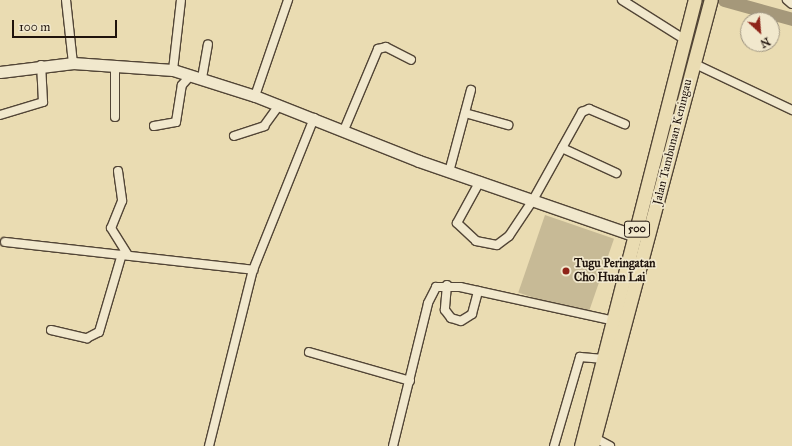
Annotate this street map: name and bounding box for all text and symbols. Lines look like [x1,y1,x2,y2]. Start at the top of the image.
scale bar [14,12,119,38]
north arrow [740,12,780,52]
text: 100 m [19,20,50,34]
text: N [758,34,772,50]
street label: Jalan Tambunan Keningau [650,78,696,206]
road number: 500 [624,220,650,238]
place label: Tugu Peringatan Cho Huan Lai [574,257,655,285]
marker: Tugu Peringatan Cho Huan Lai [561,266,571,276]

